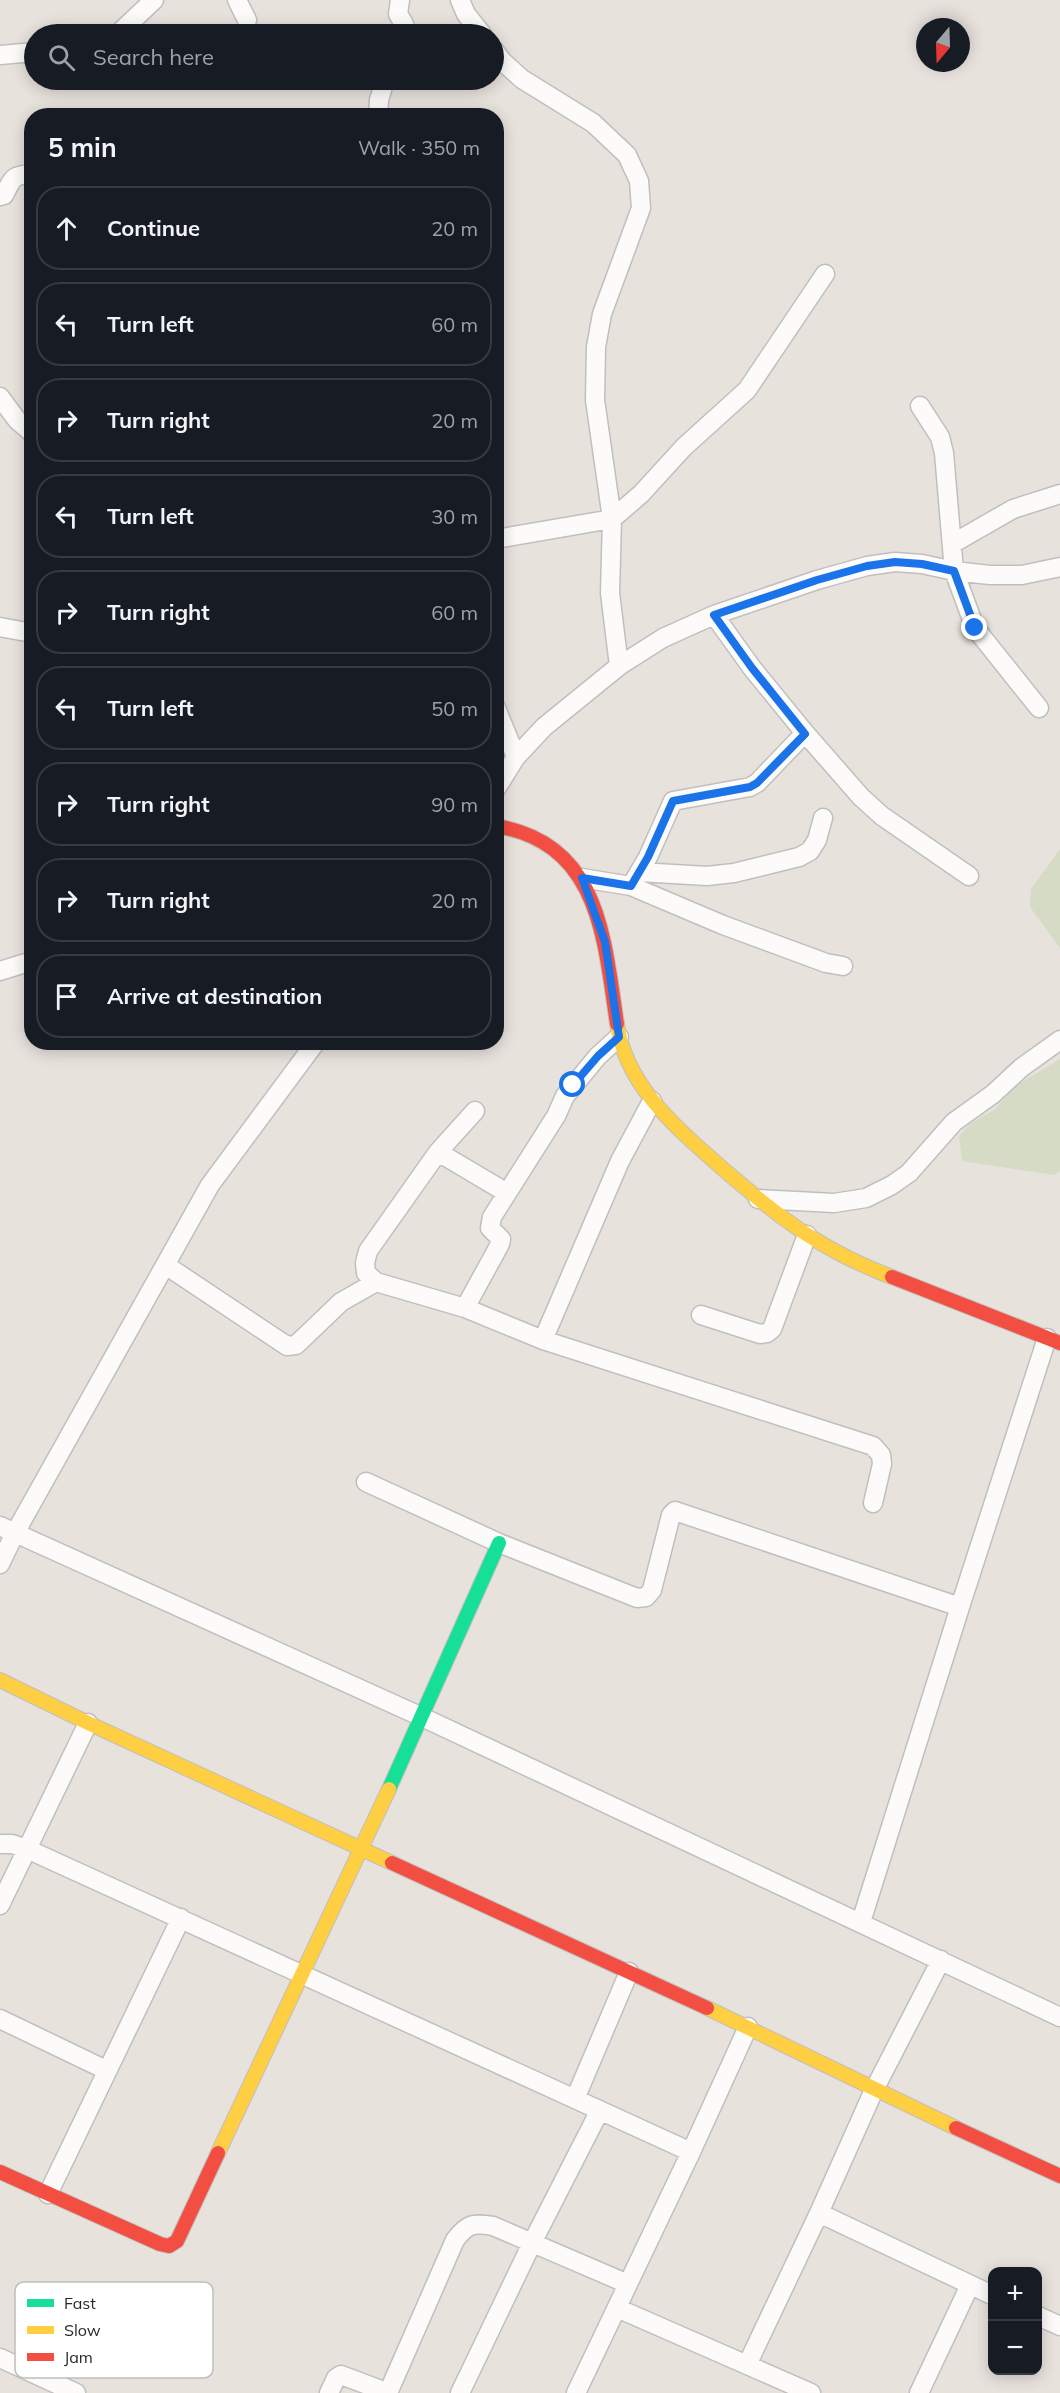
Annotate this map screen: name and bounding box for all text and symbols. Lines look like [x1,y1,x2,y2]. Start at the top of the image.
north arrow [916,18,970,72]
search box [24,24,504,90]
icon: search [45,41,78,74]
text: Search here [93,43,214,71]
text: 5 min [48,131,117,164]
text: Walk · 350 m [358,135,480,160]
icon: ahead [50,212,83,245]
text: Continue [107,214,200,242]
text: 20 m [431,216,478,241]
icon: left [50,308,83,341]
text: Turn left [107,310,194,338]
text: 60 m [431,312,478,337]
icon: right [50,404,83,437]
text: Turn right [107,406,210,434]
text: 20 m [431,408,478,433]
icon: left [50,500,83,533]
text: Turn left [107,502,194,530]
text: 30 m [431,504,478,529]
icon: right [50,596,83,629]
text: Turn right [107,598,210,626]
text: 60 m [431,600,478,625]
route end [961,614,987,640]
icon: left [50,692,83,725]
text: Turn left [107,694,194,722]
text: 50 m [431,696,478,721]
icon: right [50,788,83,821]
text: Turn right [107,790,210,818]
text: 90 m [431,792,478,817]
icon: right [50,884,83,917]
text: Turn right [107,886,210,914]
text: 20 m [431,888,478,913]
icon: arrive [50,980,83,1013]
text: Arrive at destination [107,982,322,1010]
route start [559,1071,585,1097]
map controls [988,2267,1042,2375]
button: + [988,2267,1042,2321]
legend [15,2282,213,2378]
text: Fast [64,2293,96,2313]
text: Slow [64,2320,101,2340]
button: − [988,2321,1042,2375]
text: Jam [64,2347,93,2367]

